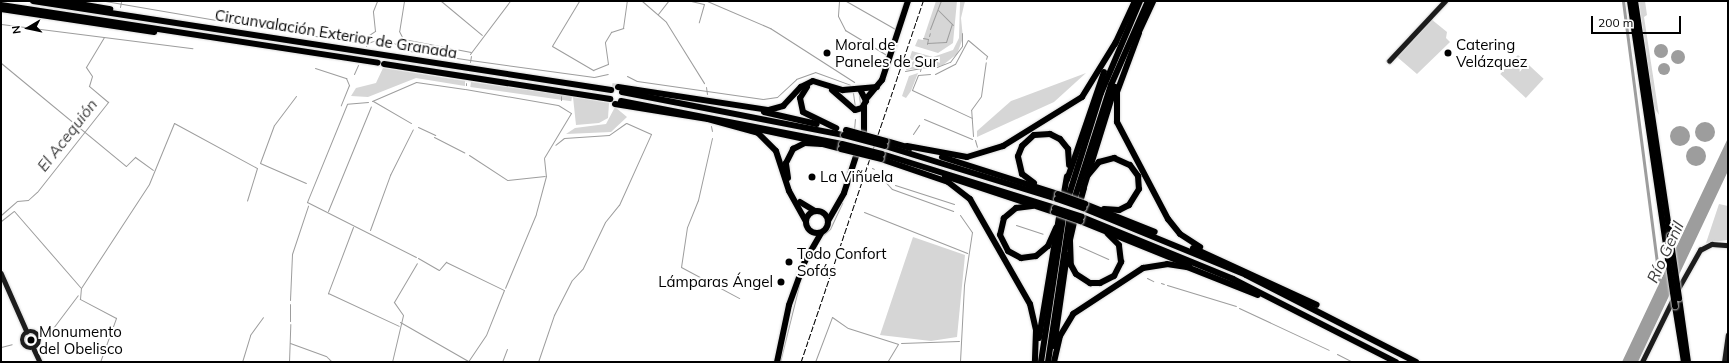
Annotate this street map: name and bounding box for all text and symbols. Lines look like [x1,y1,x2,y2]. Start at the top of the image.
street label: Circunvalación Exterior de Granada [214,6,458,62]
north arrow [8,8,48,48]
scale bar [1593,8,1683,34]
text: 200 m [1598,15,1633,30]
text: N [9,25,24,35]
place label: Moral de Paneles de Sur [835,35,938,70]
place label: Catering Velázquez [1456,35,1528,70]
marker: Moral de Paneles de Sur [822,48,832,58]
marker: Catering Velázquez [1443,48,1453,58]
water label: El Acequión [33,95,101,175]
place label: La Viñuela [820,168,893,186]
marker: La Viñuela [807,172,817,182]
water label: Río Genil [1642,218,1688,286]
place label: Todo Confort Sofás [797,244,887,279]
marker: Todo Confort Sofás [784,257,794,267]
place label: Lámparas Ángel [658,273,773,291]
marker: Lámparas Ángel [776,277,786,287]
place label: Monumento del Obelisco [39,322,123,357]
marker: Monumento del Obelisco [26,335,36,345]

